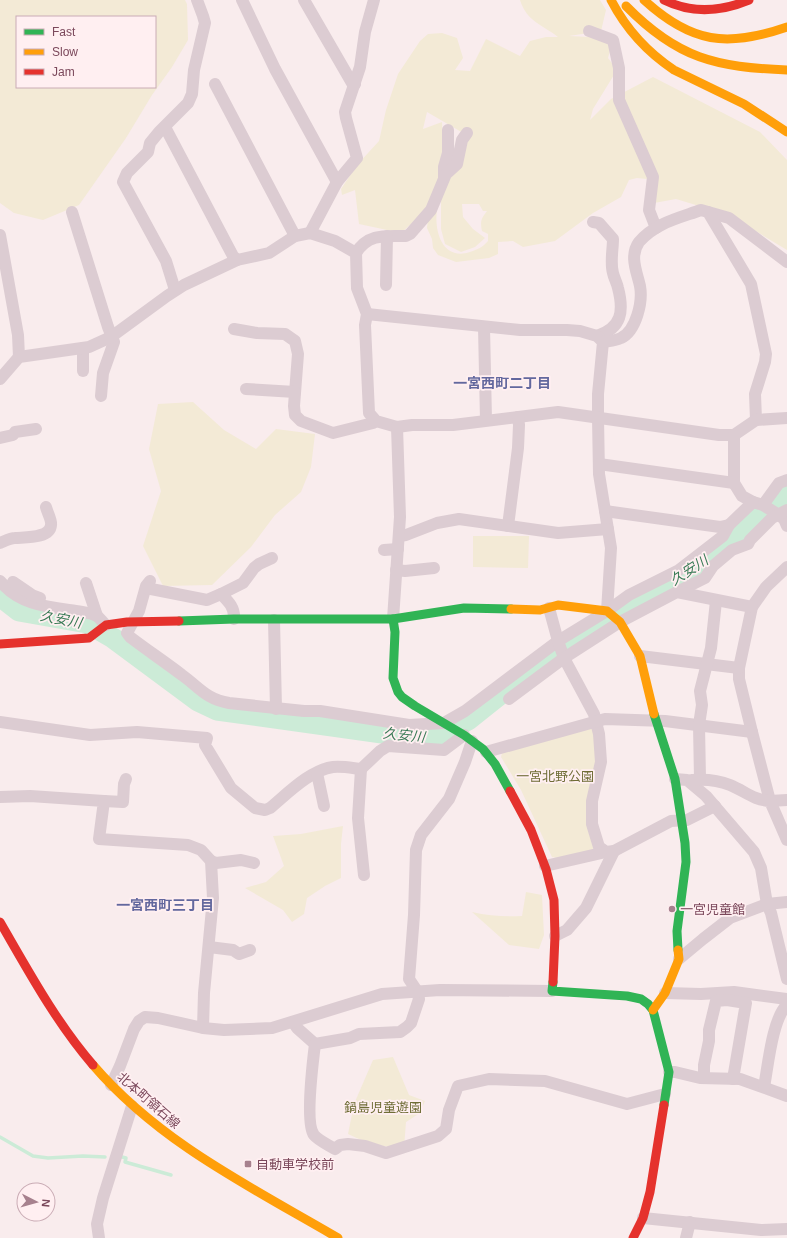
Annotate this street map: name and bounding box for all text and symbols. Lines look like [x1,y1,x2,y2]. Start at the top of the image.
legend [16,16,156,88]
text: Fast [52,25,76,39]
text: Slow [52,45,78,59]
text: Jam [52,65,75,79]
district label: 一宮西町二丁目 [453,375,551,391]
water label: 久安川 [667,551,713,588]
water label: 久安川 [39,607,85,631]
water label: 久安川 [382,725,428,745]
park label: 一宮北野公園 [516,769,594,784]
district label: 一宮西町三丁目 [116,897,214,913]
place label: 一宮児童館 [680,902,745,917]
marker: 一宮児童館 [667,904,677,914]
street label: 北本町領石線 [114,1069,183,1132]
park label: 鍋島児童遊園 [344,1100,422,1115]
place label: 自動車学校前 [256,1157,334,1172]
marker: 自動車学校前 [243,1159,253,1169]
north arrow [16,1182,56,1222]
text: N [40,1198,52,1208]

